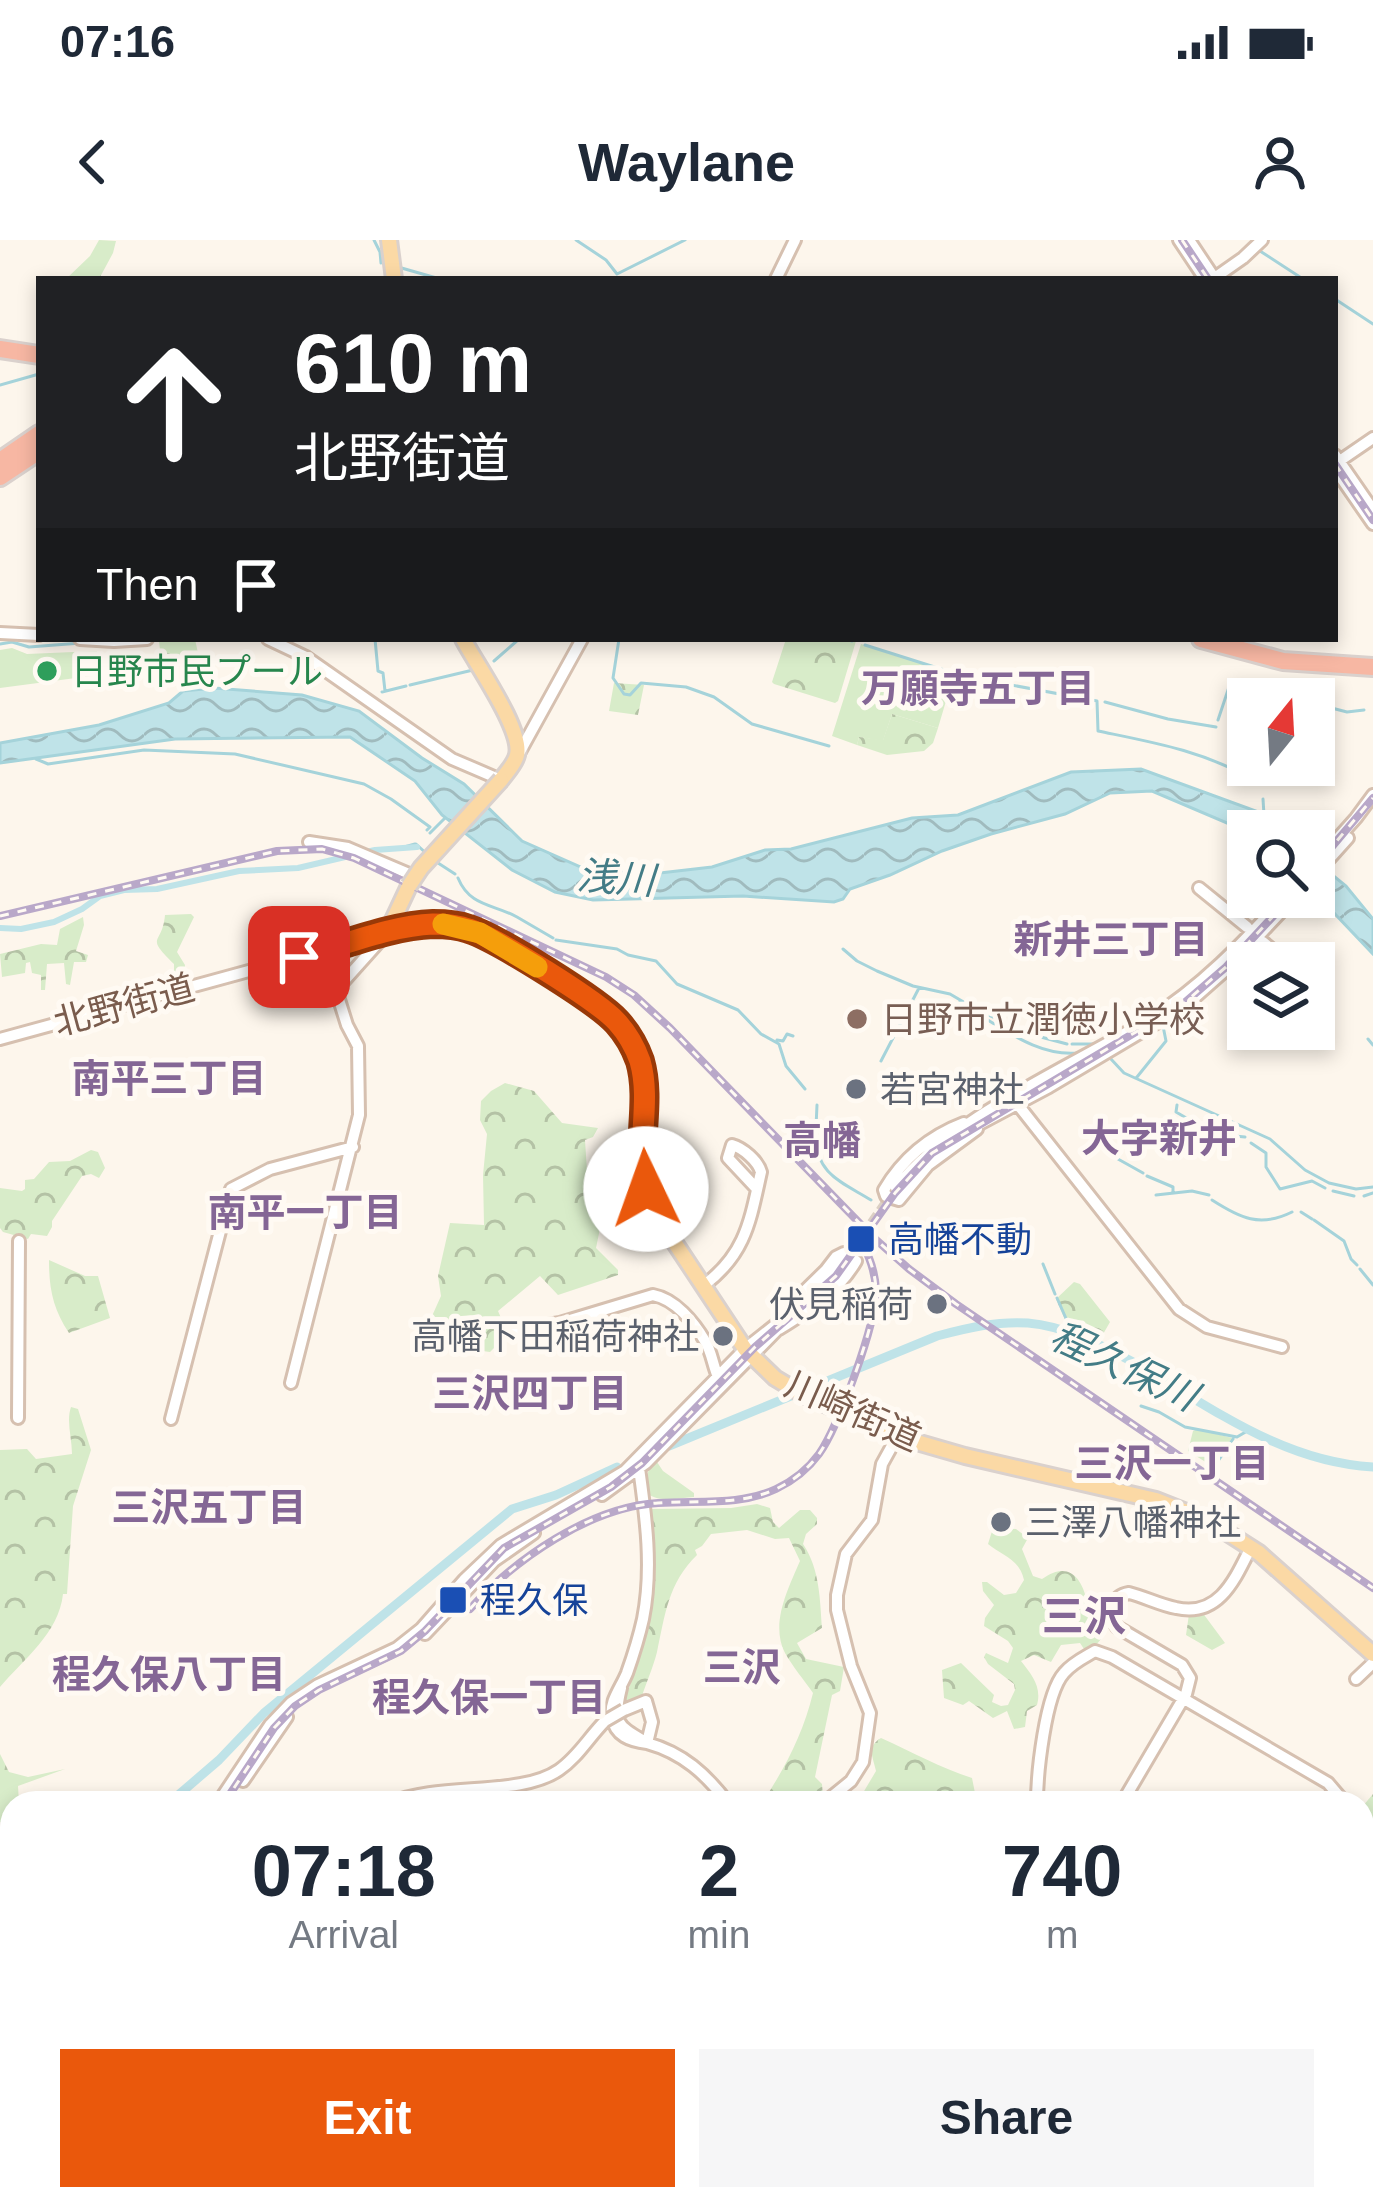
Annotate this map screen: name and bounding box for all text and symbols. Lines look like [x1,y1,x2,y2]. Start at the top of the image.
text: 07:16 [60,16,175,67]
icon: back [60,129,126,195]
icon: person [1247,129,1313,195]
text: Waylane [578,132,795,192]
text: 610 m [294,316,532,410]
icon: ahead [96,324,252,480]
text: 北野街道 [294,428,510,488]
icon: arrive [223,552,289,618]
text: Then [96,559,199,610]
place label: 日野市民プール [71,651,323,692]
marker: 日野市民プール [34,658,60,684]
district label: 万願寺五丁目 [861,667,1095,710]
north arrow [1227,678,1335,786]
map controls [1227,678,1335,1050]
button: search [1227,810,1335,918]
water label: 浅川 [576,854,660,902]
pin [248,906,350,1008]
district label: 新井三丁目 [1013,918,1209,961]
icon: arrive [266,924,332,990]
button: layers [1227,942,1335,1050]
street label: 北野街道 [49,967,199,1043]
place label: 日野市立潤徳小学校 [881,999,1205,1040]
marker: 日野市立潤徳小学校 [844,1006,870,1032]
district label: 南平三丁目 [71,1057,267,1100]
place label: 若宮神社 [880,1069,1024,1110]
marker: 若宮神社 [843,1076,869,1102]
district label: 大字新井 [1081,1117,1237,1160]
district label: 高幡 [783,1119,861,1162]
position arrow [583,1126,709,1252]
district label: 南平一丁目 [207,1191,403,1234]
place label: 高幡不動 [888,1219,1032,1260]
marker: 高幡不動 [845,1223,877,1255]
place label: 伏見稲荷 [769,1284,913,1325]
marker: 伏見稲荷 [924,1291,950,1317]
water label: 程久保川 [1044,1314,1207,1420]
place label: 高幡下田稲荷神社 [411,1316,699,1357]
marker: 高幡下田稲荷神社 [710,1323,736,1349]
street label: 川崎街道 [779,1363,927,1459]
district label: 三沢四丁目 [432,1372,628,1415]
district label: 三沢一丁目 [1074,1442,1270,1485]
district label: 三沢五丁目 [111,1486,307,1529]
place label: 三澤八幡神社 [1025,1502,1241,1543]
marker: 三澤八幡神社 [988,1509,1014,1535]
place label: 程久保 [480,1580,588,1621]
marker: 程久保 [437,1584,469,1616]
district label: 三沢 [1042,1593,1126,1640]
district label: 三沢 [703,1646,781,1689]
district label: 程久保八丁目 [52,1653,286,1696]
district label: 程久保一丁目 [372,1676,606,1719]
text: 07:18 [252,1831,436,1911]
text: 2 [699,1831,739,1911]
text: 740 [1002,1831,1122,1911]
text: Arrival [289,1913,399,1956]
text: min [688,1913,750,1956]
text: m [1046,1913,1078,1956]
button: Exit [60,2049,675,2187]
button: Share [699,2049,1314,2187]

